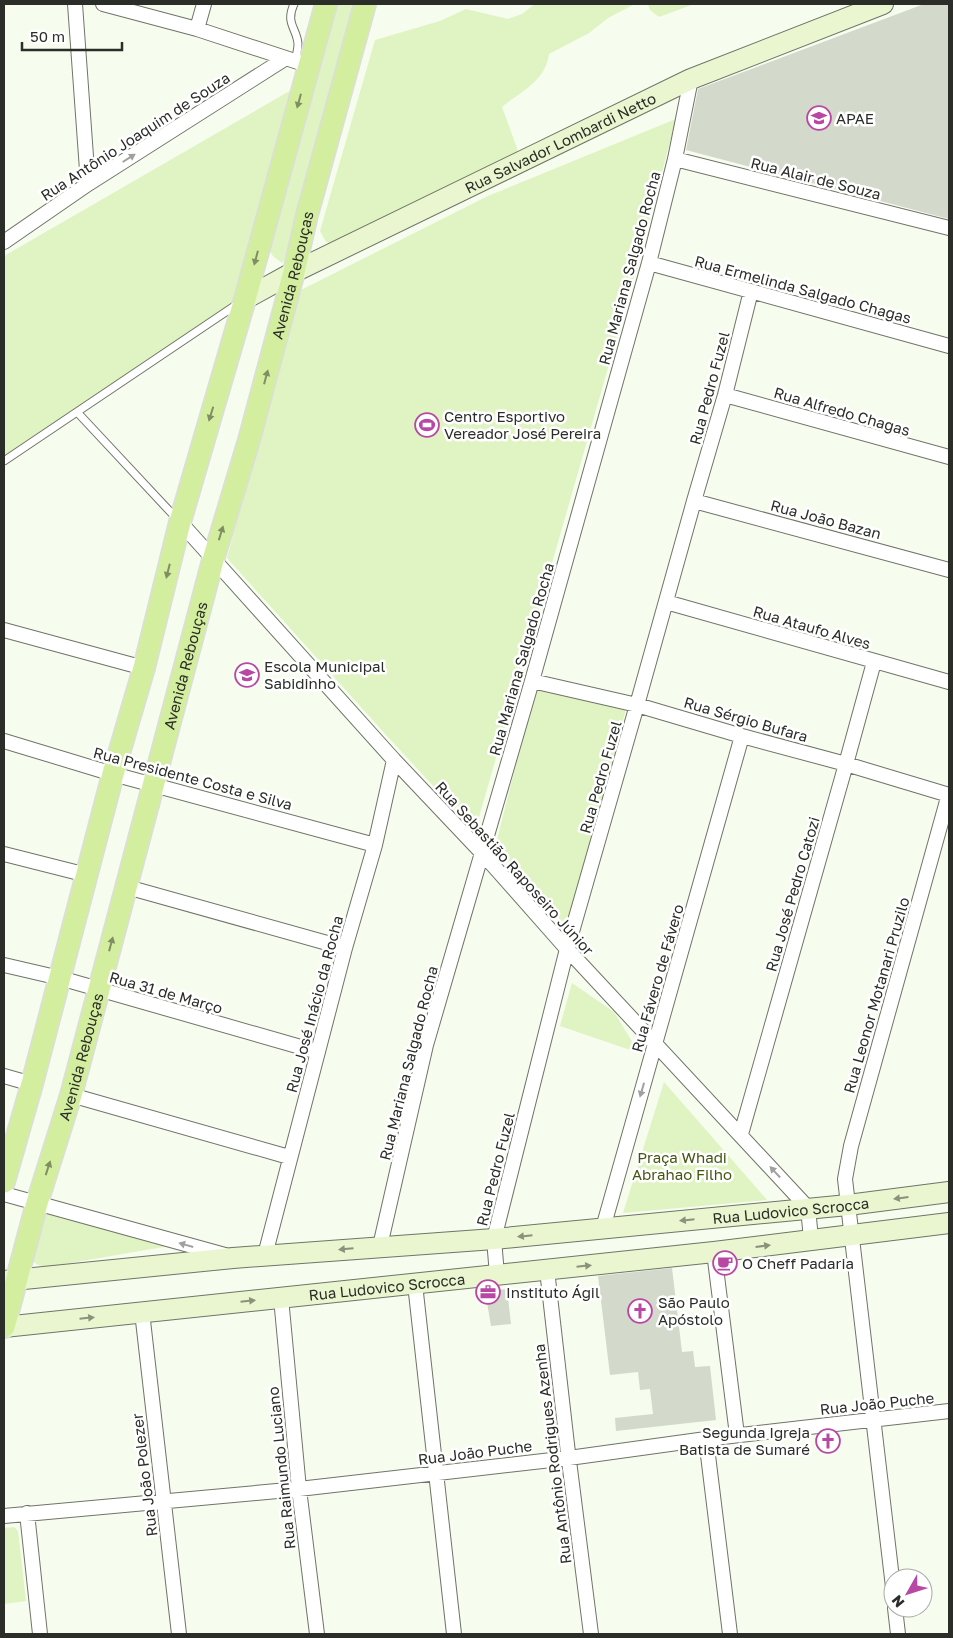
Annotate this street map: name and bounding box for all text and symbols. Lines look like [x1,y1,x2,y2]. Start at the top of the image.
scale bar [22,20,122,52]
text: 50 m [30,27,65,45]
street label: Rua Antônio Joaquim de Souza [37,68,233,204]
street label: Rua Salvador Lombardi Netto [462,88,659,197]
one-way arrow [295,94,303,109]
school or university icon: APAE [806,105,832,131]
place label: APAE [836,109,874,127]
one-way arrow [123,153,136,162]
street label: Rua Alair de Souza [749,153,883,203]
street label: Rua Mariana Salgado Rocha [594,169,664,367]
street label: Avenida Rebouças [267,209,317,341]
one-way arrow [252,251,260,266]
street label: Rua Ermelinda Salgado Chagas [693,251,913,327]
street label: Rua Pedro Fuzel [685,329,733,447]
one-way arrow [262,370,270,385]
street label: Rua Alfredo Chagas [772,383,912,439]
one-way arrow [207,407,215,422]
place label: Centro Esportivo Vereador José Pereira [444,407,601,442]
sports icon: Centro Esportivo Vereador José Pereira [414,412,440,438]
street label: Rua João Bazan [769,496,883,542]
one-way arrow [217,526,225,541]
street label: Rua Mariana Salgado Rocha [485,561,557,757]
one-way arrow [164,563,172,578]
street label: Avenida Rebouças [159,600,211,731]
street label: Rua Ataufo Alves [751,602,873,652]
place label: Escola Municipal Sabidinho [264,657,385,692]
school or university icon: Escola Municipal Sabidinho [234,662,260,688]
street label: Rua Sérgio Bufara [682,693,810,745]
street label: Rua Pedro Fuzel [575,718,625,835]
street label: Rua Presidente Costa e Silva [92,743,294,813]
street label: Rua Sebastião Raposeiro Júnior [432,777,598,959]
street label: Rua José Pedro Catozi [761,815,823,973]
street label: Rua Leonor Motanari Pruzilo [839,895,913,1095]
street label: Rua Fávero de Fávero [627,902,687,1054]
street label: Rua José Inácio da Rocha [282,913,346,1095]
one-way arrow [108,936,116,951]
street label: Rua Mariana Salgado Rocha [375,964,441,1162]
street label: Rua 31 de Março [107,967,225,1017]
street label: Avenida Rebouças [55,991,107,1123]
one-way arrow [638,1082,646,1097]
street label: Rua Pedro Fuzel [472,1110,518,1228]
park label: Praça Whadi Abrahao Filho [632,1148,732,1183]
one-way arrow [44,1160,52,1175]
one-way arrow [769,1166,781,1178]
street label: Rua Ludovico Scrocca [712,1193,870,1227]
one-way arrow [893,1194,909,1202]
one-way arrow [679,1216,695,1224]
one-way arrow [517,1232,533,1240]
one-way arrow [178,1240,193,1248]
one-way arrow [755,1241,771,1249]
one-way arrow [338,1245,354,1253]
cafe icon: O Cheff Padaria [712,1250,738,1276]
place label: O Cheff Padaria [742,1254,854,1272]
one-way arrow [576,1262,592,1270]
street label: Rua Ludovico Scrocca [308,1269,466,1304]
office icon: Instituto Ágil [475,1279,501,1305]
place label: Instituto Ágil [506,1283,600,1301]
place label: São Paulo Apóstolo [658,1293,730,1328]
one-way arrow [241,1297,257,1305]
church icon: São Paulo Apóstolo [627,1298,653,1324]
one-way arrow [79,1314,95,1322]
street label: Rua Antônio Rodrigues Azenha [530,1343,574,1565]
street label: Rua Raimundo Luciano [264,1386,298,1550]
street label: Rua João Puche [819,1388,935,1418]
street label: Rua João Polezer [127,1412,160,1538]
place label: Segunda Igreja Batista de Sumaré [679,1423,810,1458]
church icon: Segunda Igreja Batista de Sumaré [815,1428,841,1454]
street label: Rua João Puche [417,1436,533,1468]
north arrow [883,1568,933,1618]
text: N [888,1592,907,1611]

